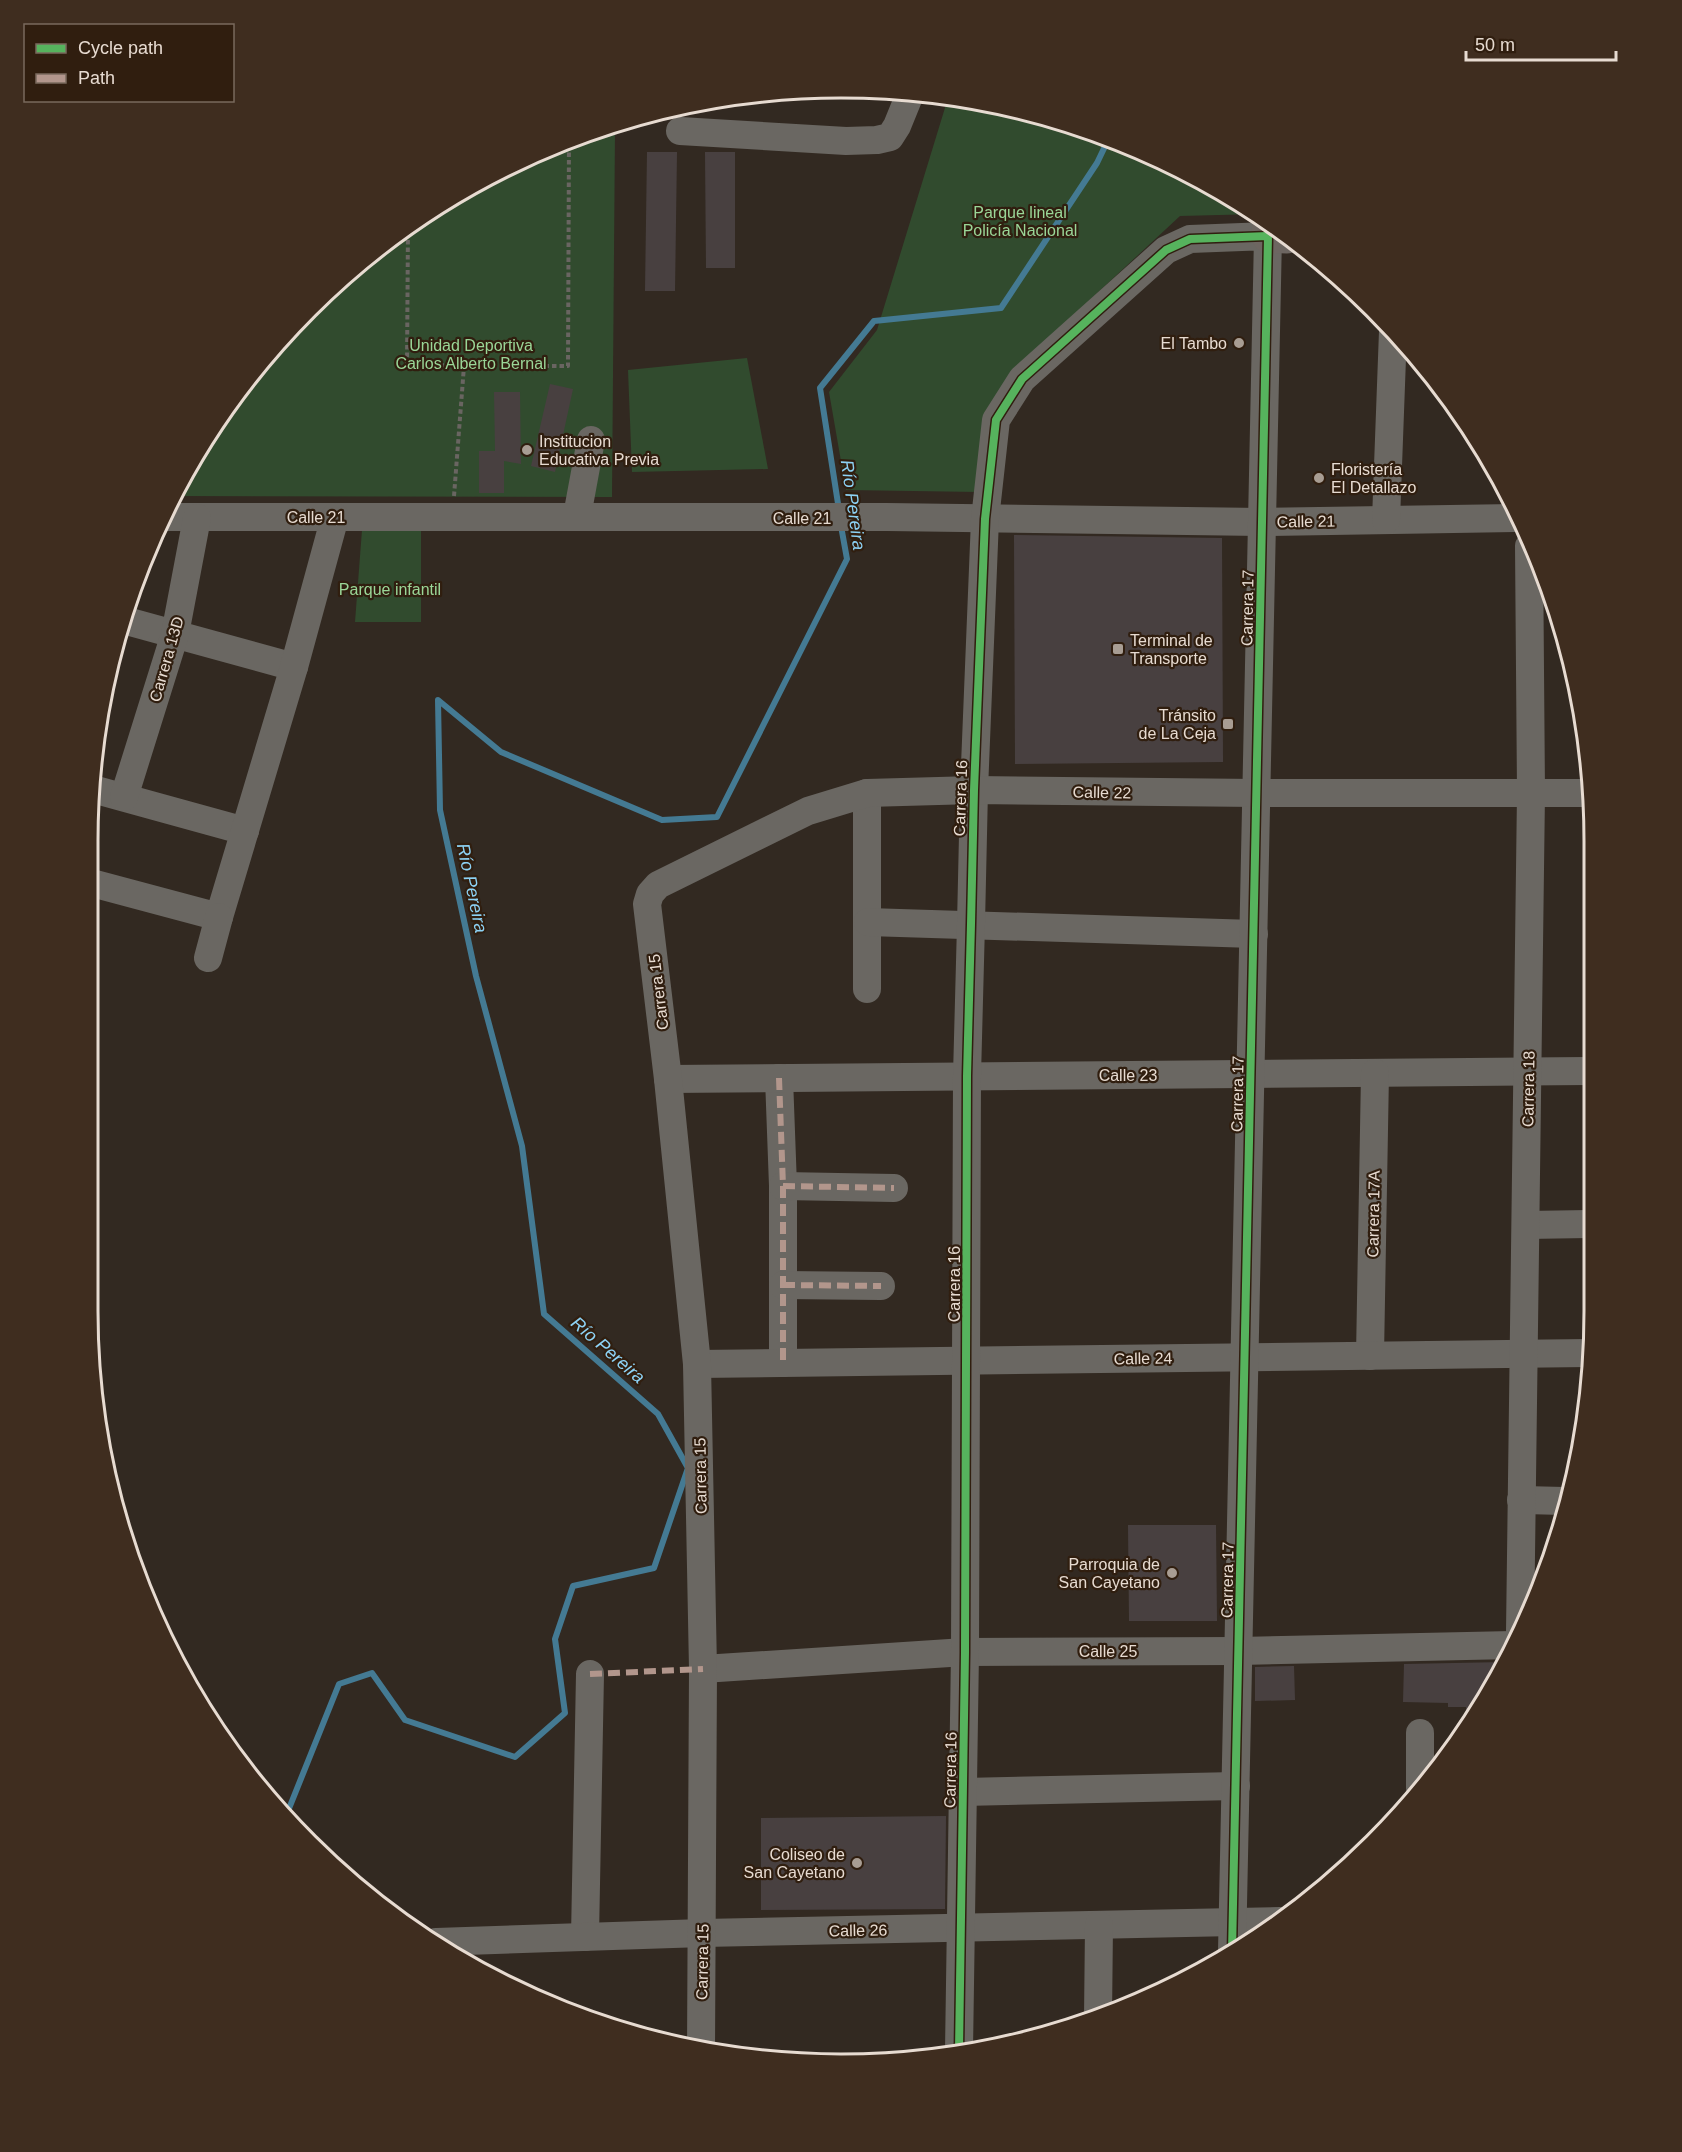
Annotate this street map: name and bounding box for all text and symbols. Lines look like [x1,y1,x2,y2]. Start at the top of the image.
legend [24,24,234,102]
scale bar [1466,24,1616,62]
text: 50 m [1475,35,1515,55]
text: Cycle path [78,38,163,58]
text: Path [78,68,115,88]
park label: Parque lineal Policía Nacional [963,204,1077,239]
place label: El Tambo [1161,335,1227,352]
marker: El Tambo [1232,336,1246,350]
park label: Unidad Deportiva Carlos Alberto Bernal [395,337,547,372]
place label: Institucion Educativa Previa [539,433,659,468]
marker: Institucion Educativa Previa [520,443,534,457]
water label: Río Pereira [837,459,869,551]
place label: Floristería El Detallazo [1331,461,1416,496]
marker: Floristería El Detallazo [1312,471,1326,485]
street label: Calle 21 [287,509,345,526]
street label: Calle 21 [773,510,831,527]
street label: Calle 21 [1277,512,1336,531]
street label: Carrera 17 [1238,570,1257,646]
park label: Parque infantil [339,581,441,598]
street label: Carrera 13D [146,614,187,704]
place label: Terminal de Transporte [1130,632,1213,667]
marker: Terminal de Transporte [1111,642,1125,656]
place label: Tránsito de La Ceja [1139,707,1216,742]
marker: Tránsito de La Ceja [1221,717,1235,731]
street label: Carrera 16 [951,759,970,837]
street label: Calle 22 [1072,783,1132,802]
water label: Río Pereira [453,841,491,935]
street label: Carrera 15 [645,953,672,1031]
street label: Carrera 18 [1519,1051,1538,1127]
street label: Carrera 17 [1228,1056,1247,1132]
street label: Calle 23 [1099,1067,1157,1084]
street label: Carrera 17A [1364,1170,1383,1258]
street label: Carrera 16 [946,1246,963,1322]
water label: Río Pereira [567,1313,649,1387]
street label: Calle 24 [1114,1349,1173,1368]
street label: Carrera 15 [691,1438,710,1514]
street label: Carrera 17 [1218,1542,1237,1618]
place label: Parroquia de San Cayetano [1059,1556,1160,1591]
marker: Parroquia de San Cayetano [1165,1566,1179,1580]
street label: Calle 25 [1079,1643,1137,1660]
street label: Carrera 16 [941,1732,960,1808]
place label: Coliseo de San Cayetano [744,1846,845,1881]
marker: Coliseo de San Cayetano [850,1856,864,1870]
street label: Calle 26 [829,1921,888,1940]
street label: Carrera 15 [693,1924,712,2000]

